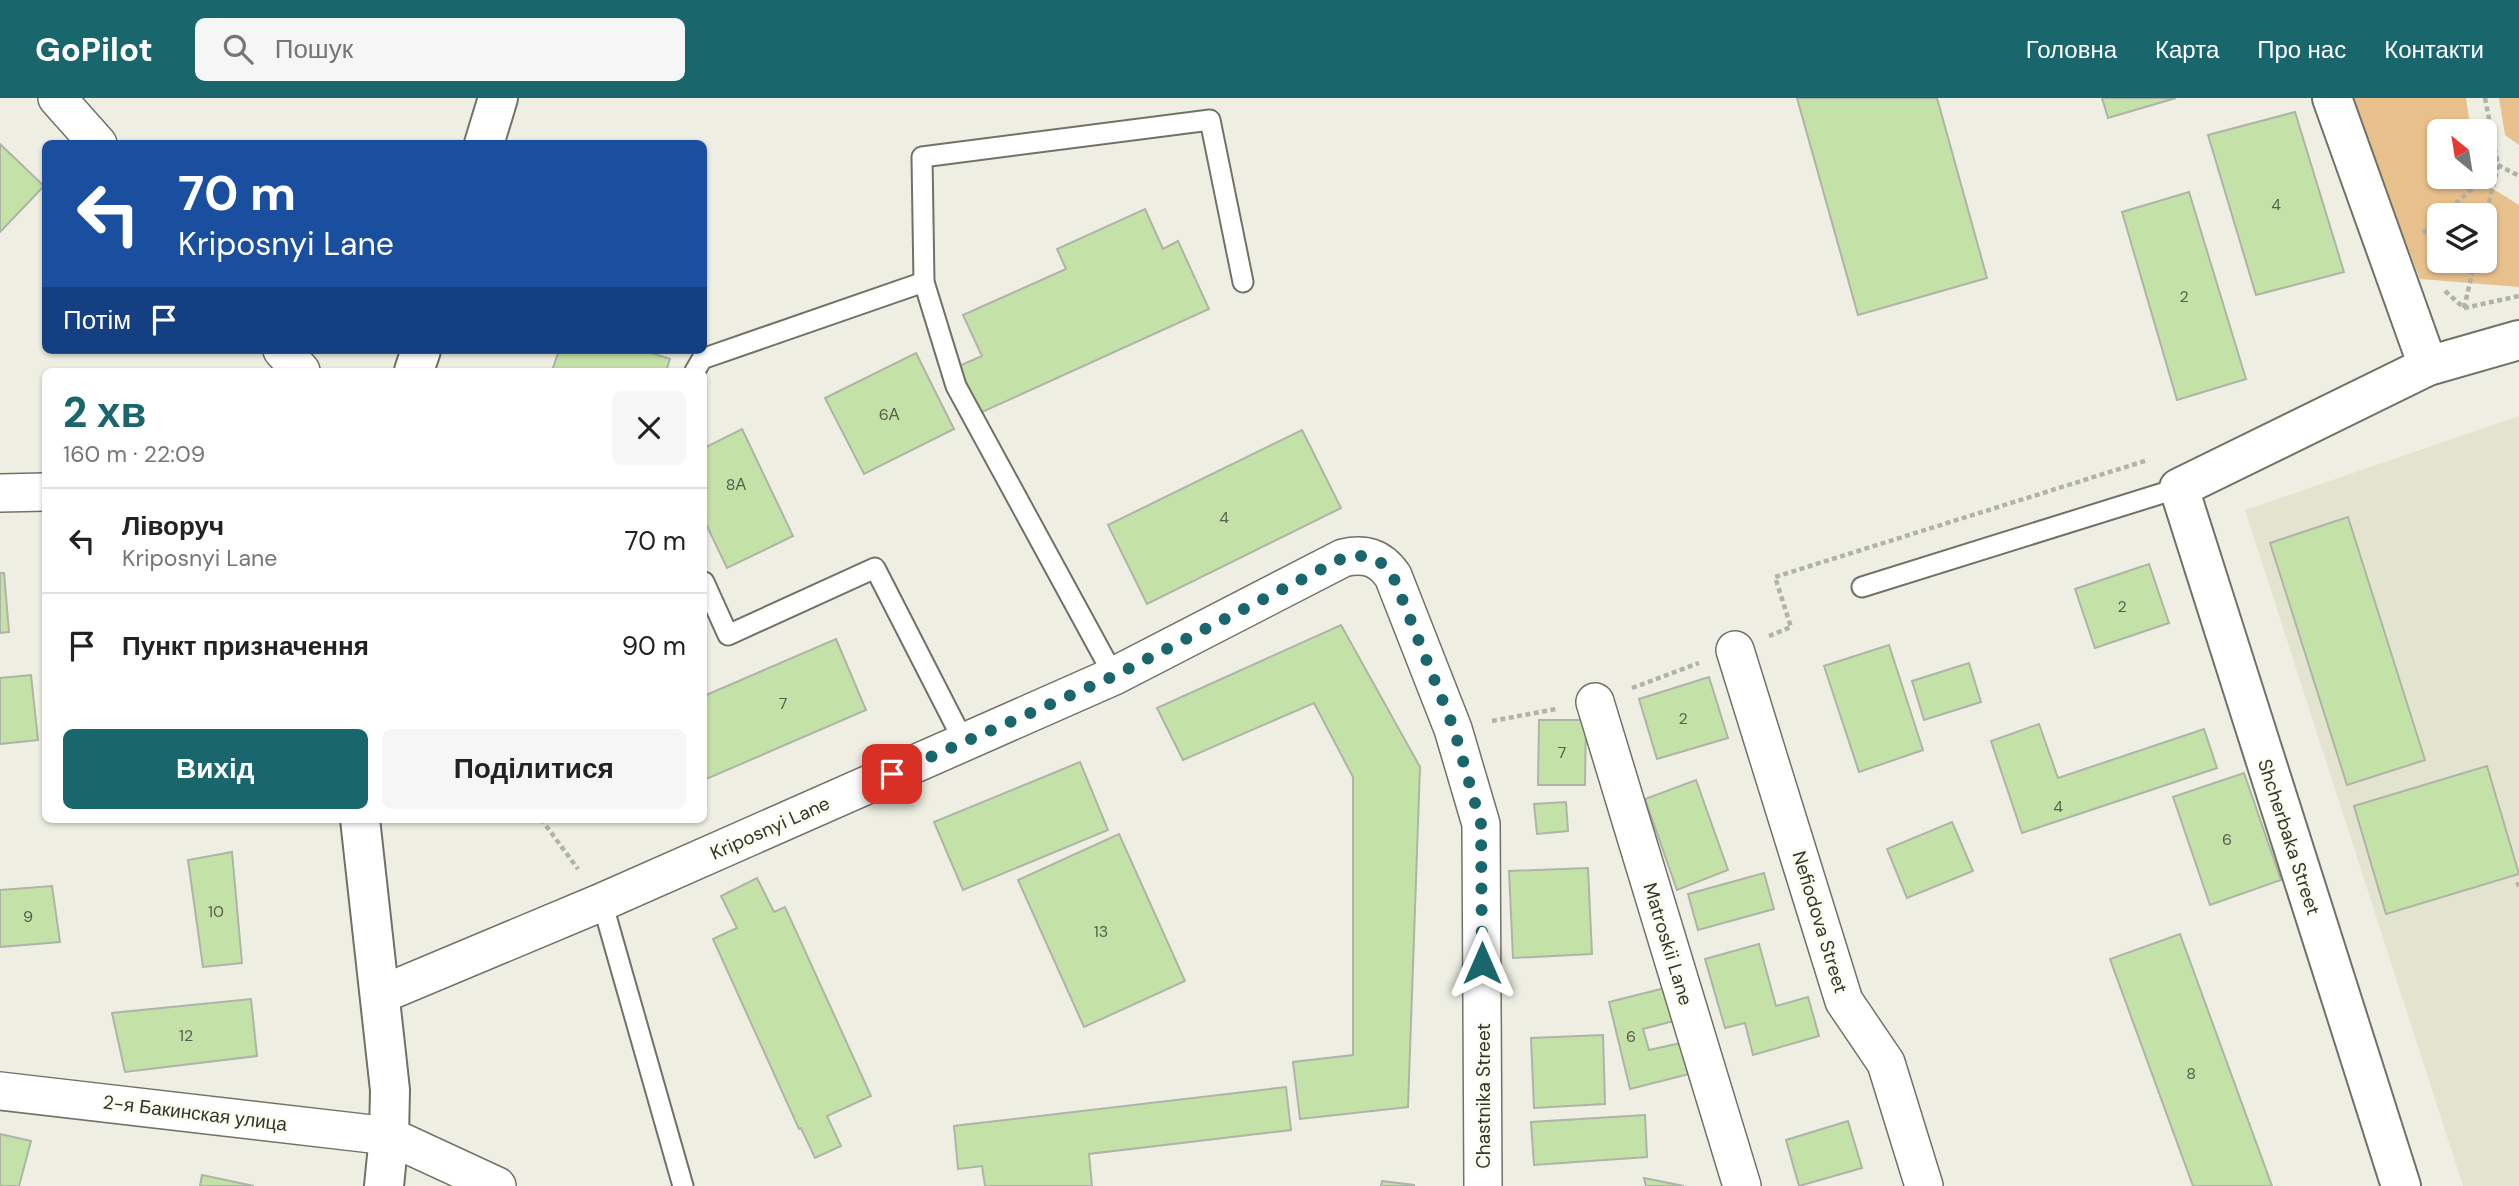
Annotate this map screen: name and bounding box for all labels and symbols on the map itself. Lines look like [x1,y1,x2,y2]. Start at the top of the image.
north arrow [2427,119,2497,189]
house number: 4 [2271,194,2281,215]
house number: 2 [2179,286,2189,307]
house number: 6А [879,404,900,425]
house number: 8А [726,474,747,495]
house number: 4 [1219,507,1229,528]
house number: 2 [2117,596,2127,617]
house number: 7 [779,693,787,714]
house number: 2 [1678,708,1688,729]
house number: 7 [1558,742,1566,763]
pin [862,744,922,804]
street label: Shcherbaka Street [2252,756,2326,918]
street label: Kriposnyi Lane [706,791,834,865]
house number: 4 [2053,796,2063,817]
house number: 6 [2222,829,2232,850]
street label: Nefiodova Street [1787,848,1853,996]
street label: Matroskii Lane [1638,880,1698,1008]
house number: 10 [208,901,224,922]
house number: 9 [23,906,33,927]
house number: 13 [1094,921,1108,942]
position arrow [1445,926,1519,1000]
street label: Chastnika Street [1471,1023,1496,1169]
house number: 12 [179,1025,193,1046]
house number: 6 [1626,1026,1636,1047]
house number: 8 [2186,1063,2196,1084]
street label: 2-я Бакинская улица [101,1089,289,1137]

